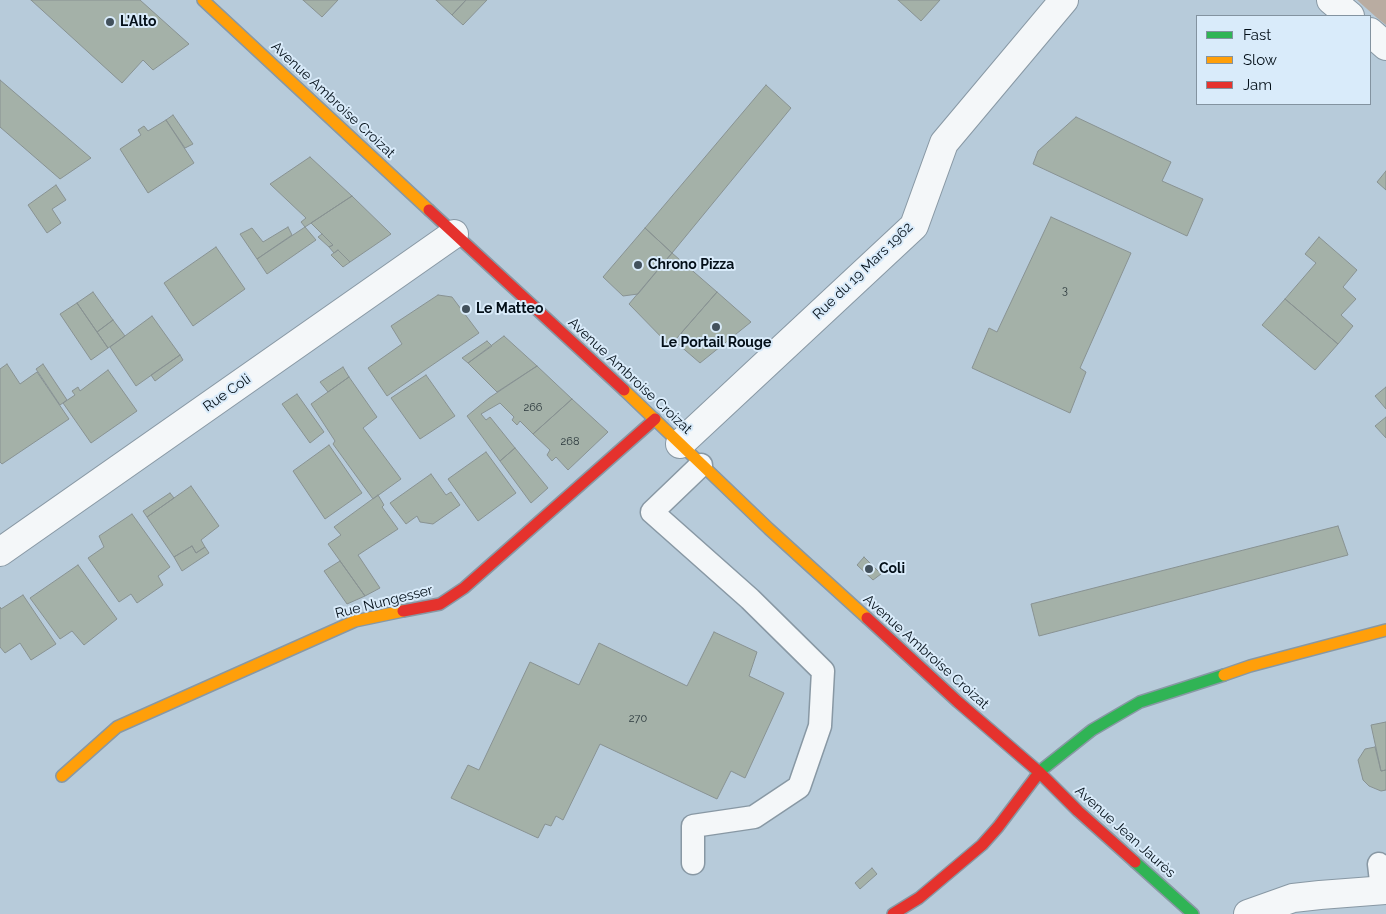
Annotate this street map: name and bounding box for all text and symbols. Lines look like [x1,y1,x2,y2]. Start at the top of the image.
place label: L'Alto [120,14,157,30]
legend [1196,15,1371,105]
marker: L'Alto [104,16,116,28]
text: Fast [1243,26,1271,44]
street label: Avenue Ambroise Croizat [268,38,398,162]
text: Slow [1243,51,1277,69]
text: Jam [1243,76,1272,94]
street label: Rue du 19 Mars 1962 [810,219,916,323]
place label: Chrono Pizza [648,257,734,273]
marker: Chrono Pizza [632,259,644,271]
house number: 3 [1062,284,1068,298]
place label: Le Matteo [476,301,543,317]
marker: Le Matteo [460,303,472,315]
street label: Avenue Ambroise Croizat [565,314,695,438]
marker: Le Portail Rouge [710,321,722,333]
place label: Le Portail Rouge [661,335,771,351]
street label: Rue Coli [200,371,254,415]
house number: 266 [524,401,542,415]
house number: 268 [561,435,579,449]
place label: Coli [879,561,905,577]
marker: Coli [863,563,875,575]
street label: Rue Nungesser [333,582,435,622]
street label: Avenue Ambroise Croizat [860,591,992,713]
house number: 270 [629,712,647,726]
street label: Avenue Jean Jaurès [1071,783,1179,881]

